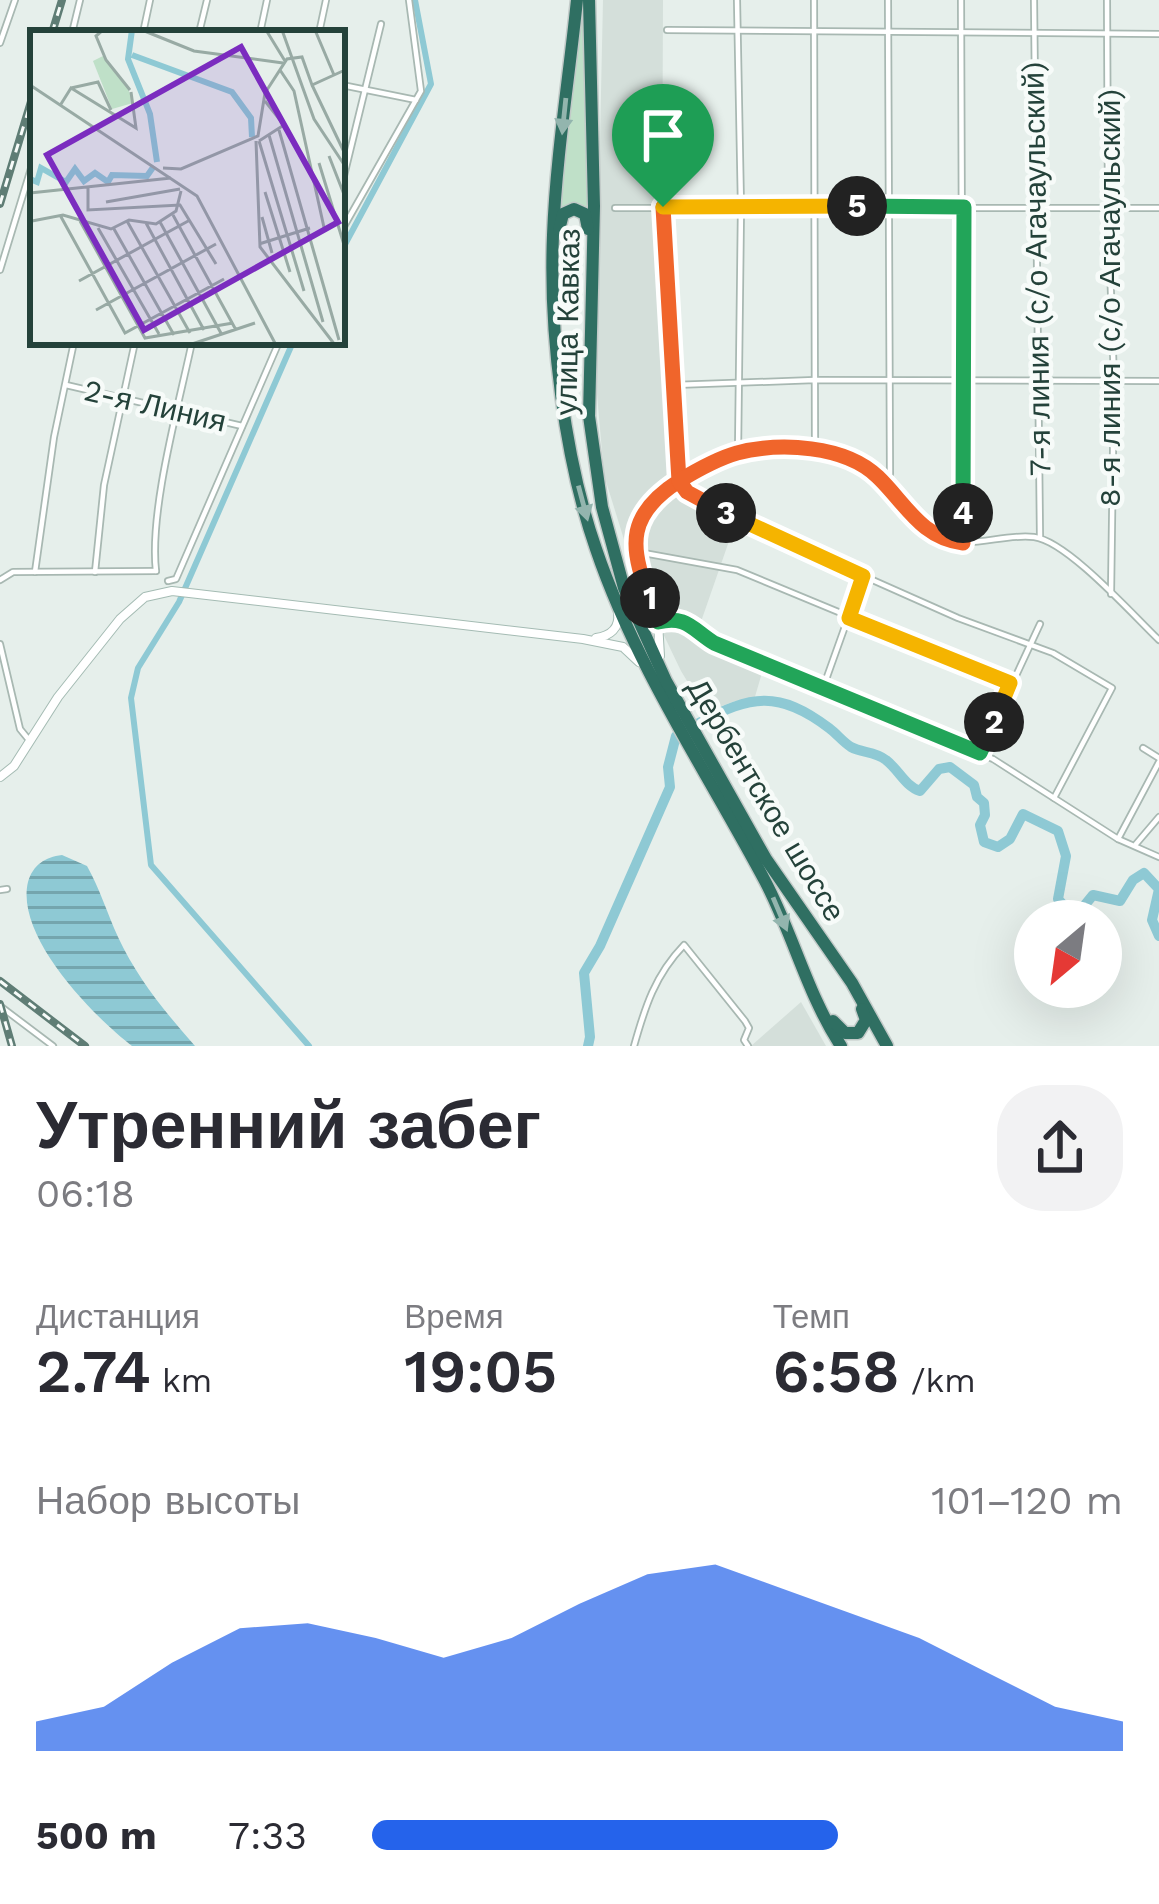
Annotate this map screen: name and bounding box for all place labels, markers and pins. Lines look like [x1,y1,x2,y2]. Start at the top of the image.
pin [612,84,714,207]
pin: 5 [827,176,887,236]
pin: 3 [696,483,756,543]
pin: 4 [933,483,993,543]
pin: 1 [620,568,680,628]
pin: 2 [964,692,1024,752]

